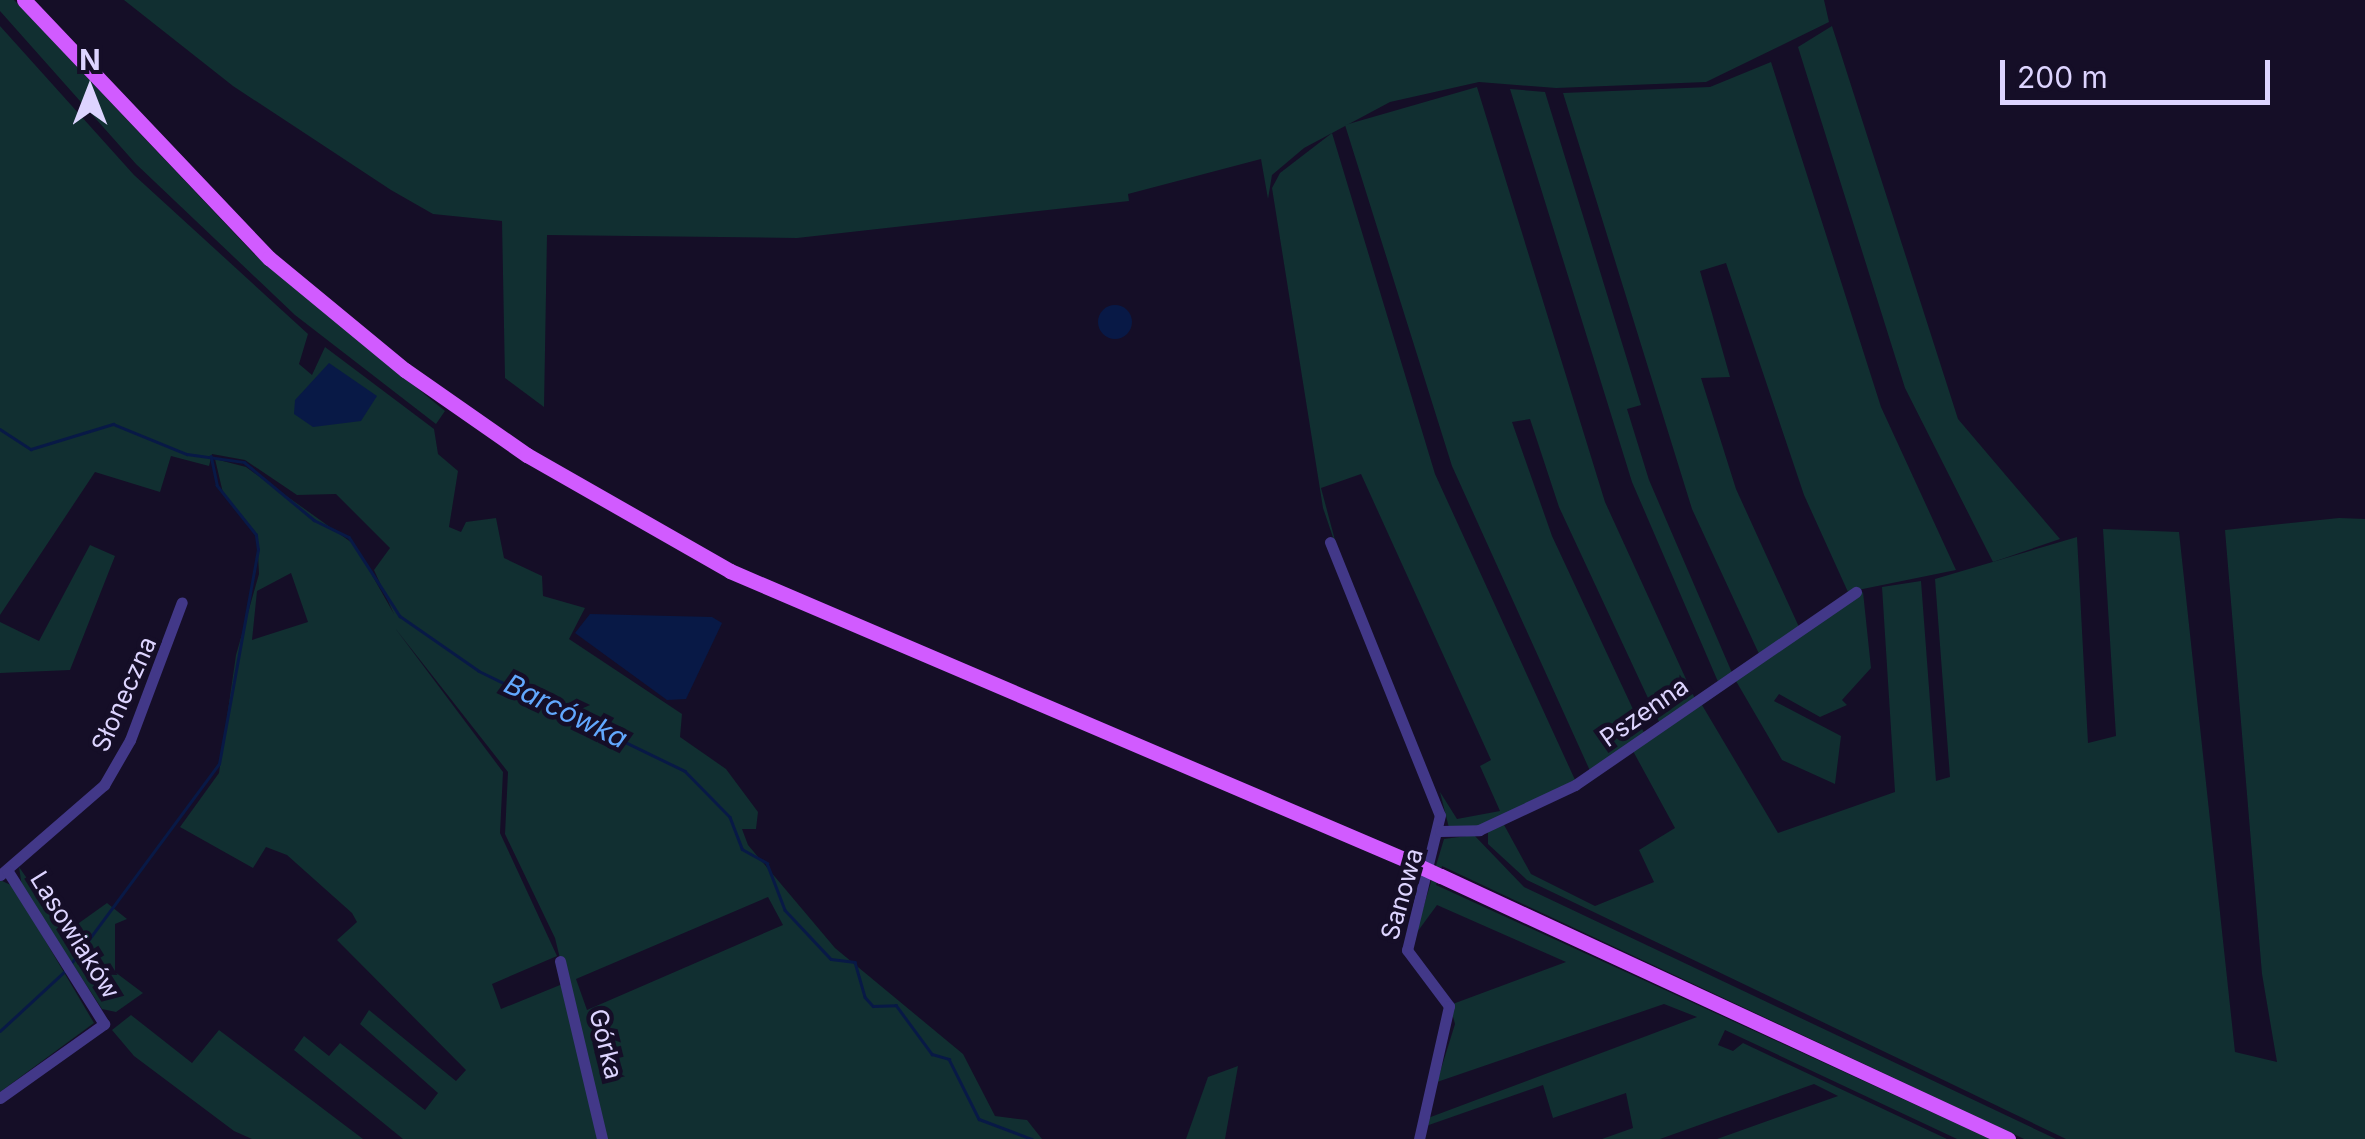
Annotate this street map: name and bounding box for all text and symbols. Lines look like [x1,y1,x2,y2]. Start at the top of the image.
north arrow [40,40,140,140]
scale bar [2005,40,2275,102]
text: N [79,43,101,77]
text: 200 m [2017,59,2108,95]
street label: Słoneczna [85,632,163,756]
water label: Barcówka [499,667,633,755]
street label: Pszenna [1594,671,1694,753]
street label: Sanowa [1375,845,1429,943]
street label: Lasowiaków [24,866,126,1004]
street label: Górka [583,1006,629,1082]

